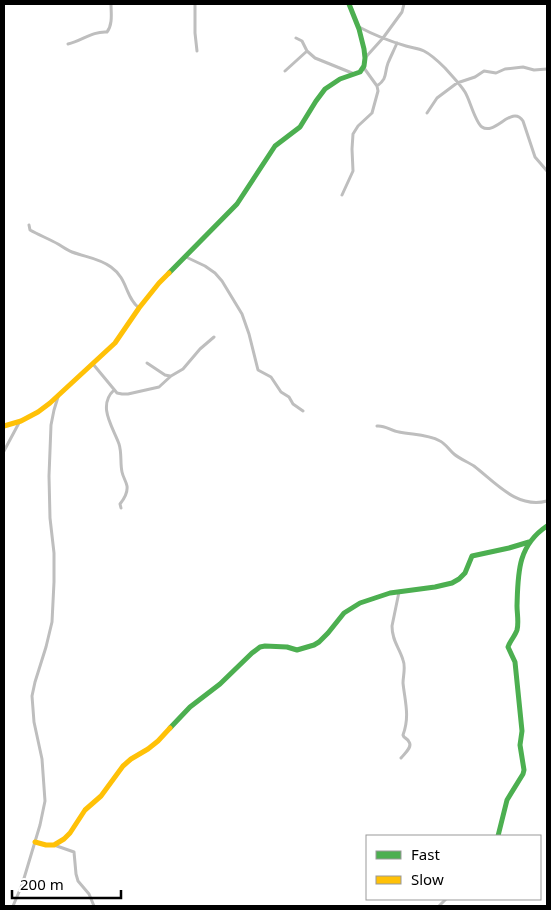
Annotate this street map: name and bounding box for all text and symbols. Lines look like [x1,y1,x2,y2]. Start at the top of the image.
legend [366,835,541,900]
text: Fast [411,844,440,864]
scale bar [12,868,121,900]
text: Slow [411,869,444,889]
text: 200 m [20,874,64,894]

